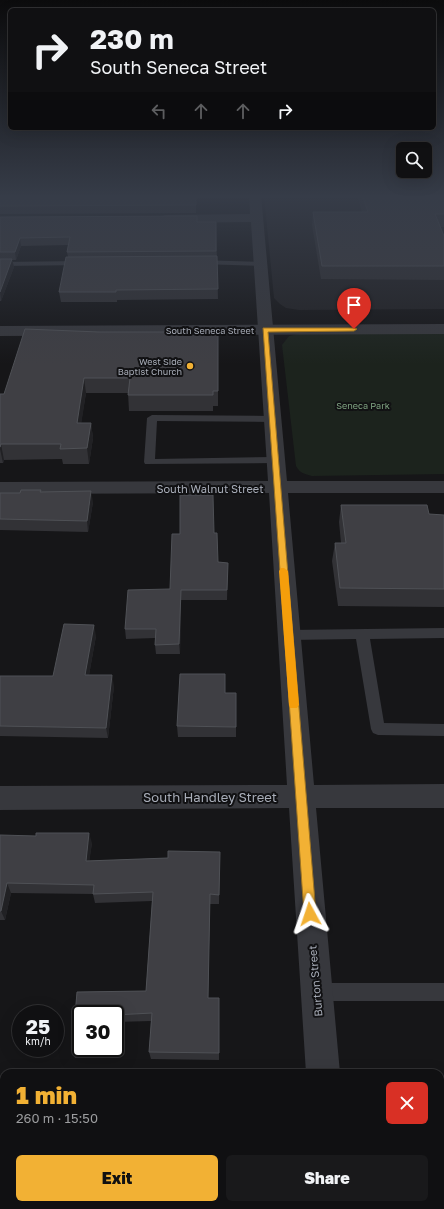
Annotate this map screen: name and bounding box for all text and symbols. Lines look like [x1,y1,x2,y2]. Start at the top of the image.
text: 230 m [90,22,174,55]
icon: right [24,24,76,76]
text: South Seneca Street [90,56,267,78]
icon: left [148,100,170,122]
icon: ahead [190,100,212,122]
icon: ahead [232,100,254,122]
icon: right [274,100,296,122]
map controls [396,142,432,178]
button: search [396,142,432,178]
pin [337,288,371,329]
icon: arrive [343,294,365,316]
street label: South Seneca Street [166,325,255,336]
place label: West Side Baptist Church [118,356,182,377]
marker: West Side Baptist Church [185,361,195,371]
park label: Seneca Park [336,400,390,411]
street label: South Walnut Street [156,482,264,495]
street label: South Handley Street [143,789,277,805]
position arrow [289,893,331,935]
street label: Burton Street [305,945,325,1017]
speed limit sign: 30 [72,1005,124,1057]
text: 25 [26,1014,50,1038]
text: km/h [25,1035,51,1047]
text: 1 min [16,1080,77,1109]
button: close [386,1082,428,1124]
text: 260 m · 15:50 [16,1110,98,1126]
button: Exit [16,1155,218,1201]
button: Share [226,1155,428,1201]

